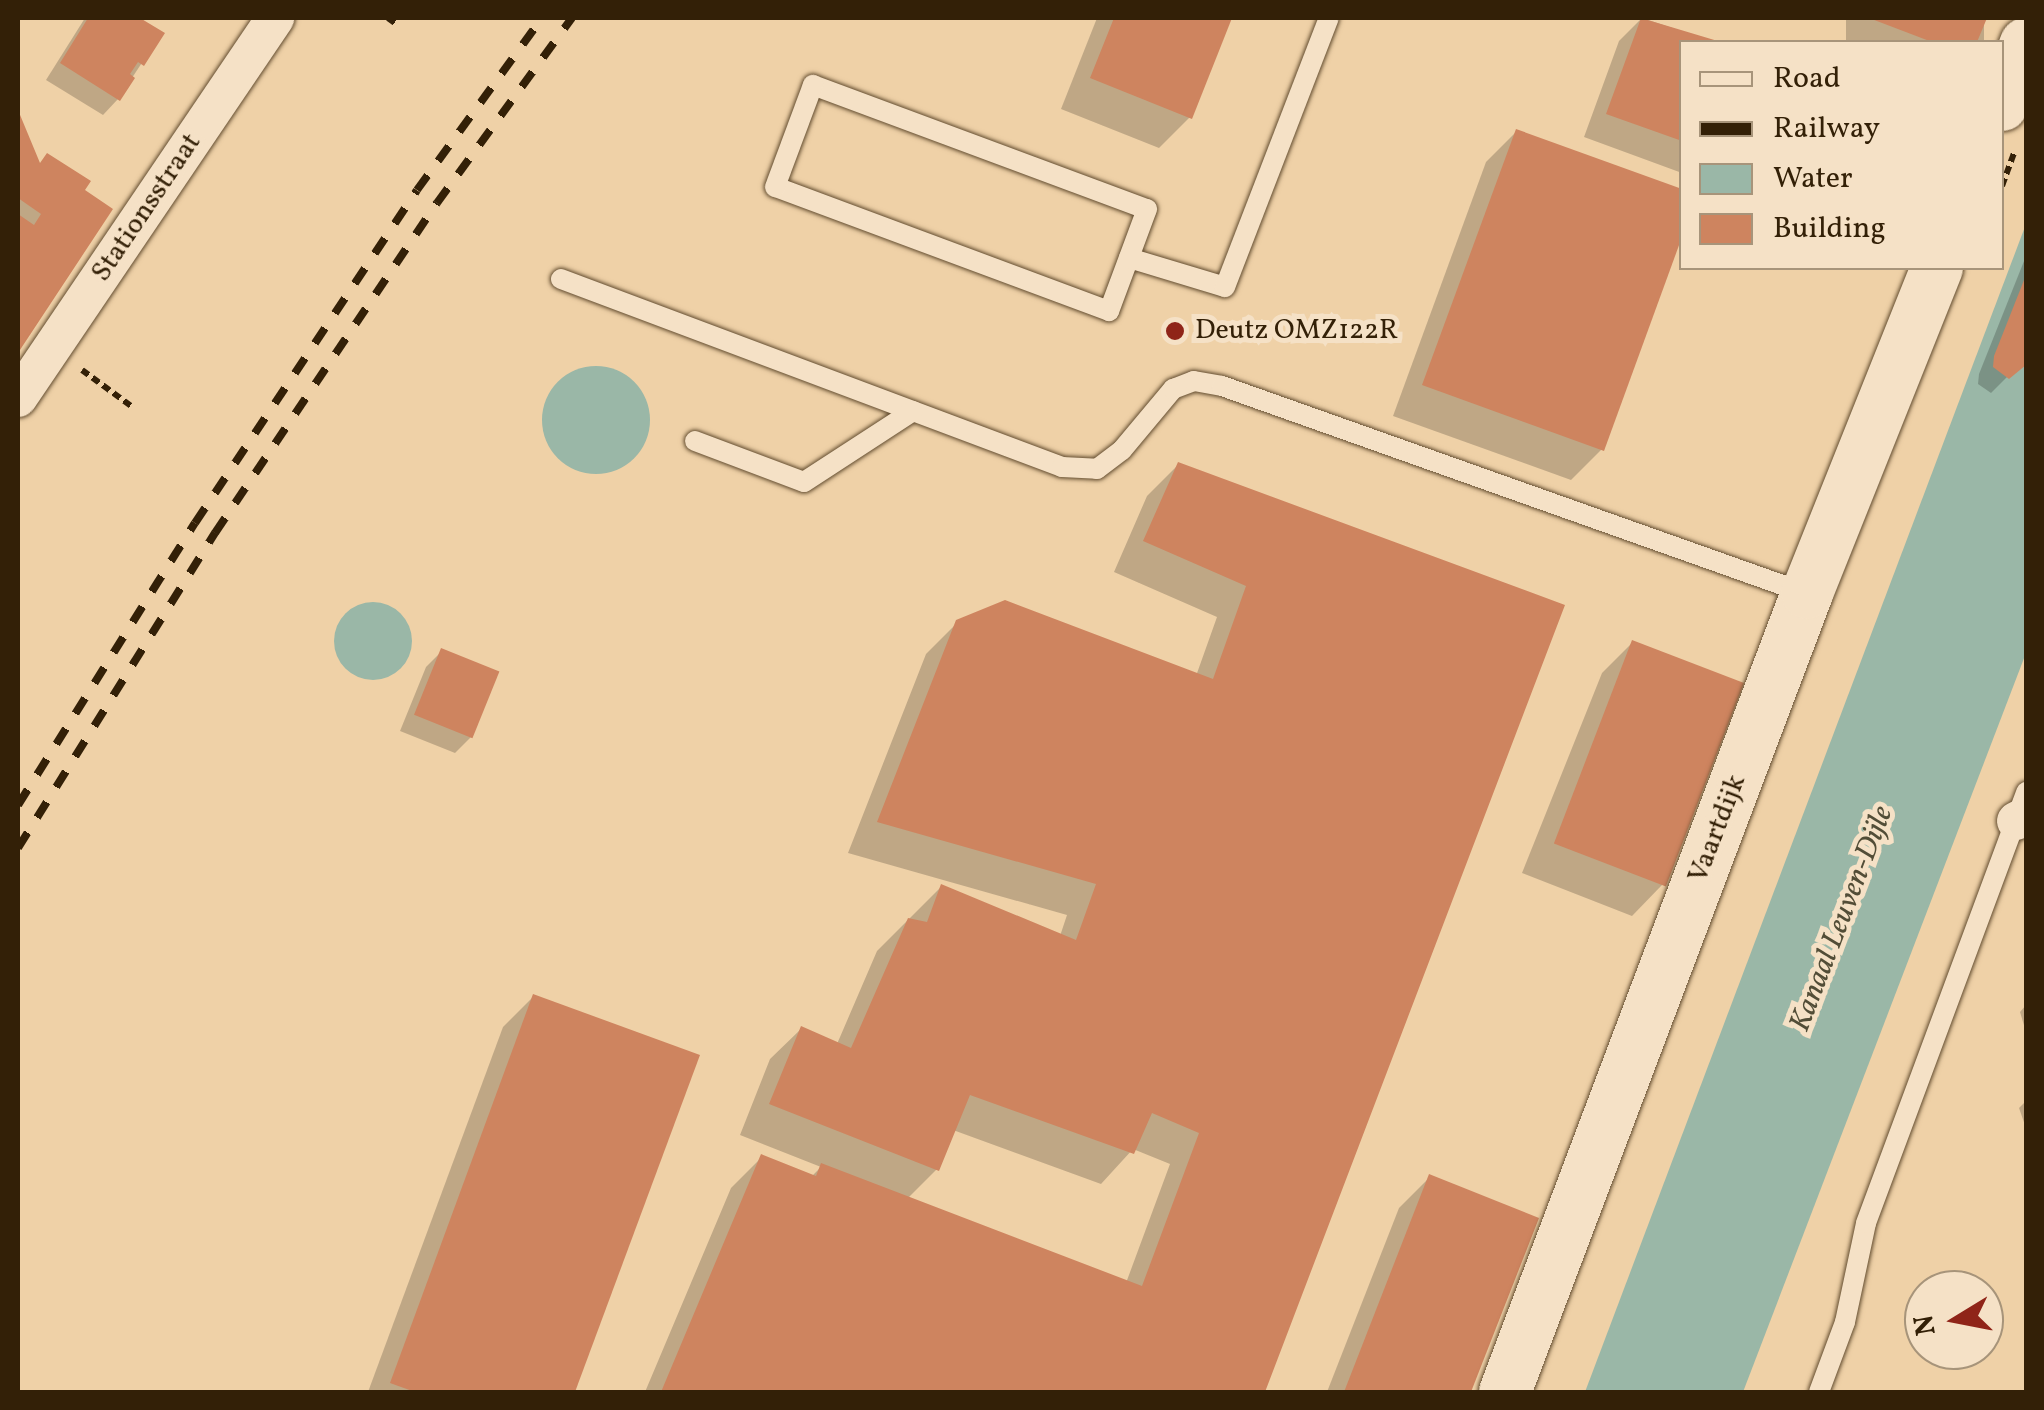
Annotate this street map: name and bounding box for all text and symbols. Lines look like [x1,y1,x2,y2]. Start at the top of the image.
legend [1679,40,2004,270]
text: Road [1773,58,1841,100]
text: Railway [1773,108,1880,150]
street label: Stationsstraat [85,128,209,288]
text: Water [1773,158,1853,200]
text: Building [1773,208,1886,250]
place label: Deutz OMZ122R [1195,314,1398,348]
marker: Deutz OMZ122R [1164,320,1186,342]
street label: Vaartdijk [1682,770,1754,888]
water label: Kanaal Leuven-Dijle [1782,801,1902,1037]
north arrow [1904,1270,2004,1370]
text: N [1905,1312,1947,1338]

